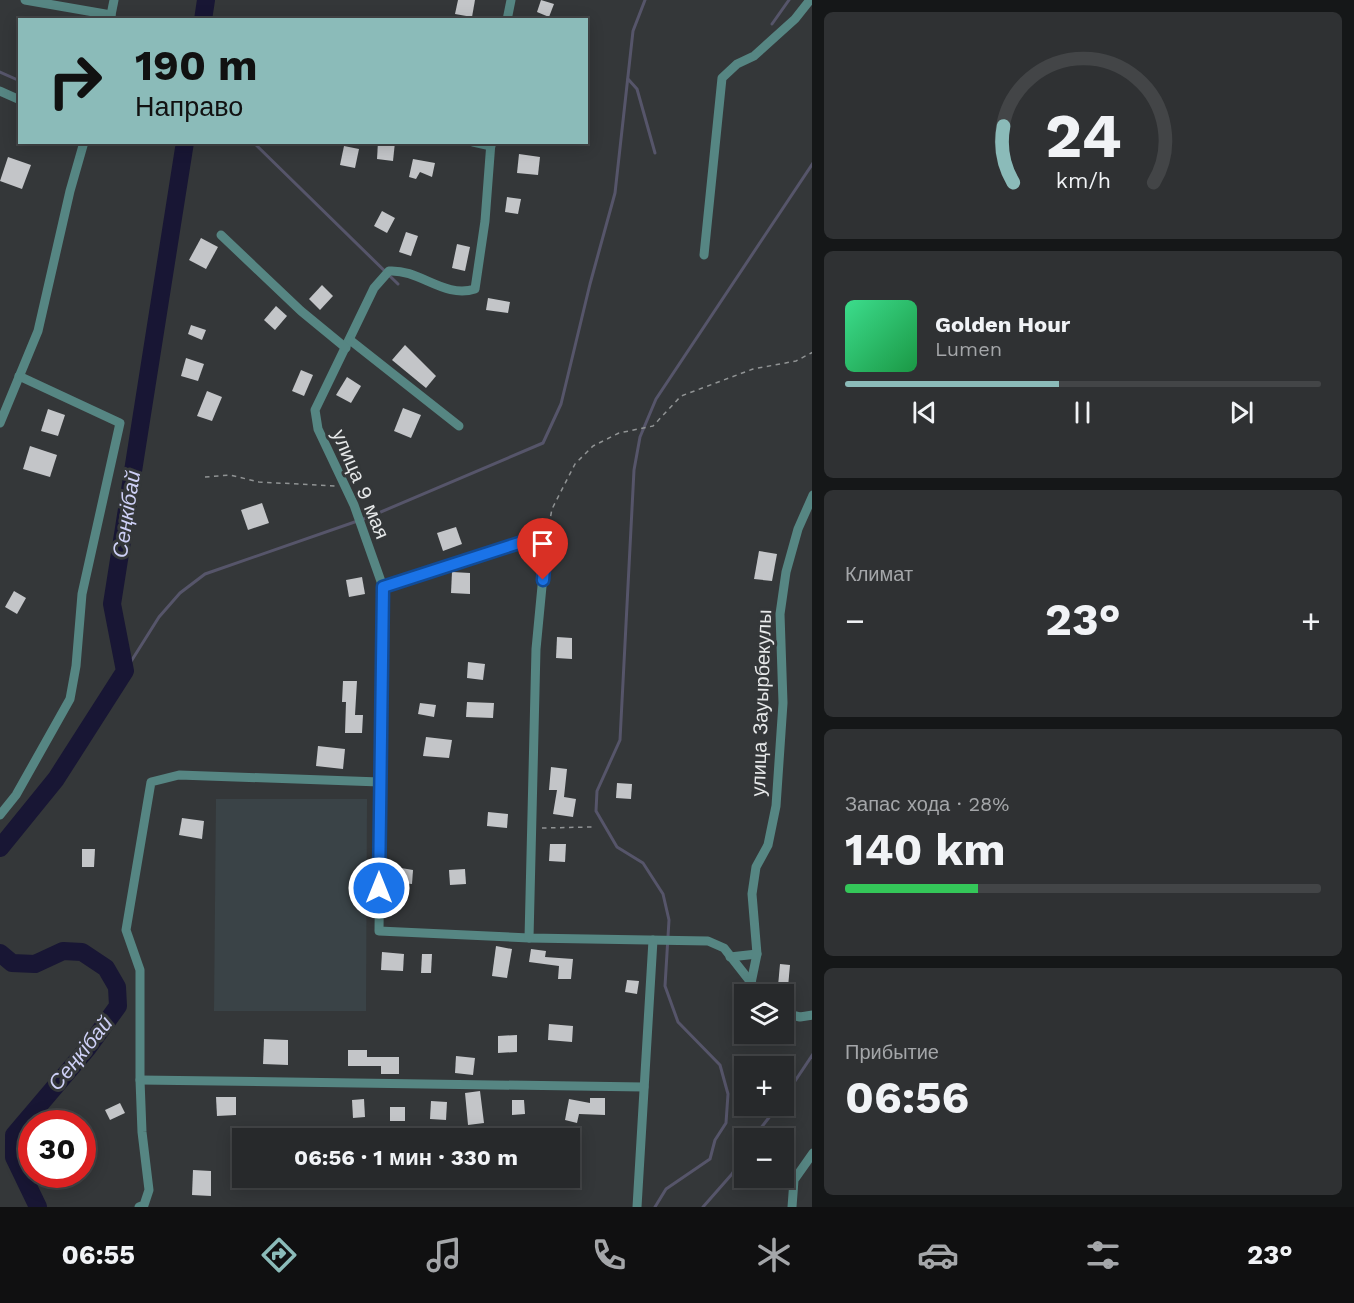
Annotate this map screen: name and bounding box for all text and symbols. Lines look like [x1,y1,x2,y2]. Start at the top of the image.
text: 190 m [135,41,258,90]
icon: right [36,42,114,120]
text: Направо [135,91,243,123]
text: 24 [1045,99,1121,172]
text: km/h [1055,168,1111,193]
text: Golden Hour [935,312,1070,337]
text: Lumen [935,337,1002,361]
icon: previous [908,396,941,429]
icon: pause [1066,396,1099,429]
icon: next [1225,396,1258,429]
street label: улица 9 мая [327,426,395,542]
water label: Сеңкібай [107,468,145,559]
pin [517,518,568,580]
icon: arrive [526,527,559,560]
text: Климат [845,562,913,586]
text: 23° [1045,593,1121,646]
text: − [845,601,865,640]
text: + [1301,601,1321,640]
street label: улица Зауырбекулы [746,609,776,797]
text: Запас хода · 28% [845,792,1010,816]
text: 140 km [845,823,1006,876]
position arrow [347,856,411,920]
map controls [734,984,794,1188]
button: layers [734,984,794,1044]
water label: Сеңкібай [43,1011,118,1095]
text: Прибытие [845,1040,939,1064]
button: + [734,1056,794,1116]
text: 06:56 [845,1071,969,1124]
speed limit sign: 30 [18,1110,96,1188]
button: − [734,1128,794,1188]
text: 06:56 · 1 мин · 330 m [294,1145,518,1170]
icon: directions [258,1234,300,1276]
icon: music [423,1234,465,1276]
icon: phone [588,1234,630,1276]
icon: climate [753,1234,795,1276]
icon: car [917,1234,959,1276]
icon: filters [1082,1234,1124,1276]
text: 06:55 [61,1239,135,1271]
text: 23° [1247,1239,1293,1271]

